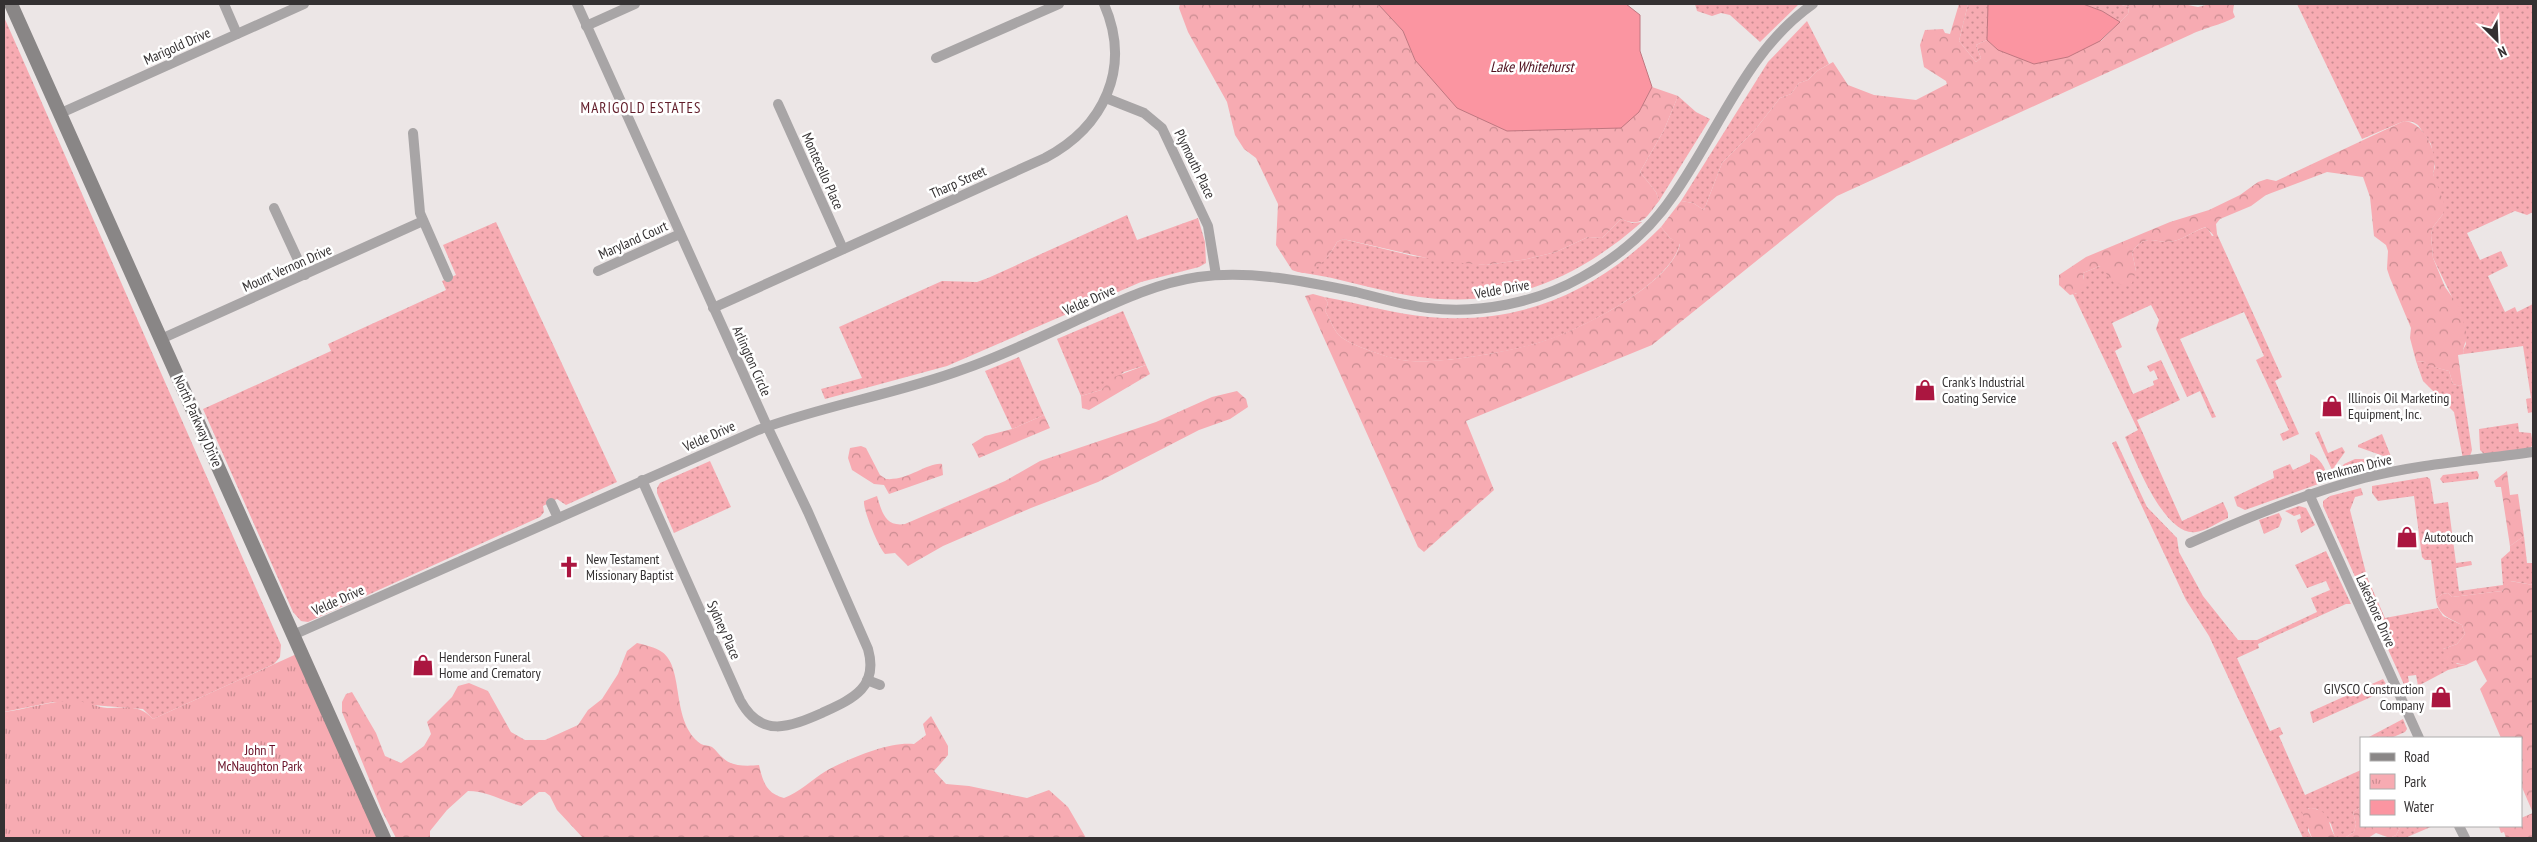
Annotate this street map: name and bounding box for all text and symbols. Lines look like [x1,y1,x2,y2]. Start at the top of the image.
north arrow [2472,15,2522,65]
street label: Marigold Drive [141,23,213,69]
text: N [2495,42,2509,62]
water label: Lake Whitehurst [1490,57,1576,76]
district label: MARIGOLD ESTATES [581,98,701,117]
street label: Plymouth Place [1171,126,1220,202]
street label: Montecello Place [798,130,848,212]
street label: Tharp Street [927,162,989,202]
street label: Maryland Court [596,217,671,263]
street label: Mount Vernon Drive [240,240,335,296]
street label: Velde Drive [1472,275,1531,303]
street label: Velde Drive [1059,280,1118,320]
street label: Arlington Circle [728,323,776,399]
street label: North Parkway Drive [170,372,226,470]
place label: Crank's Industrial Coating Service [1942,373,2025,407]
shop icon: Crank's Industrial Coating Service [1912,377,1938,403]
place label: Illinois Oil Marketing Equipment, Inc. [2348,389,2449,423]
shop icon: Illinois Oil Marketing Equipment, Inc. [2319,393,2345,419]
street label: Velde Drive [679,416,738,456]
street label: Brenkman Drive [2314,450,2394,486]
shop icon: Autotouch [2394,524,2420,550]
place label: Autotouch [2424,528,2474,546]
place label: New Testament Missionary Baptist [586,550,674,584]
church icon: New Testament Missionary Baptist [556,554,582,580]
street label: Lakeshore Drive [2352,572,2400,650]
street label: Velde Drive [308,580,367,620]
street label: Sydney Place [703,598,745,662]
place label: Henderson Funeral Home and Crematory [439,648,541,682]
shop icon: Henderson Funeral Home and Crematory [410,652,436,678]
place label: GIVSCO Construction Company [2324,680,2425,714]
shop icon: GIVSCO Construction Company [2428,684,2454,710]
legend [2360,737,2522,827]
park label: John T McNaughton Park [217,741,303,775]
text: Road [2404,747,2430,766]
text: Park [2404,772,2426,791]
text: Water [2404,797,2435,816]

